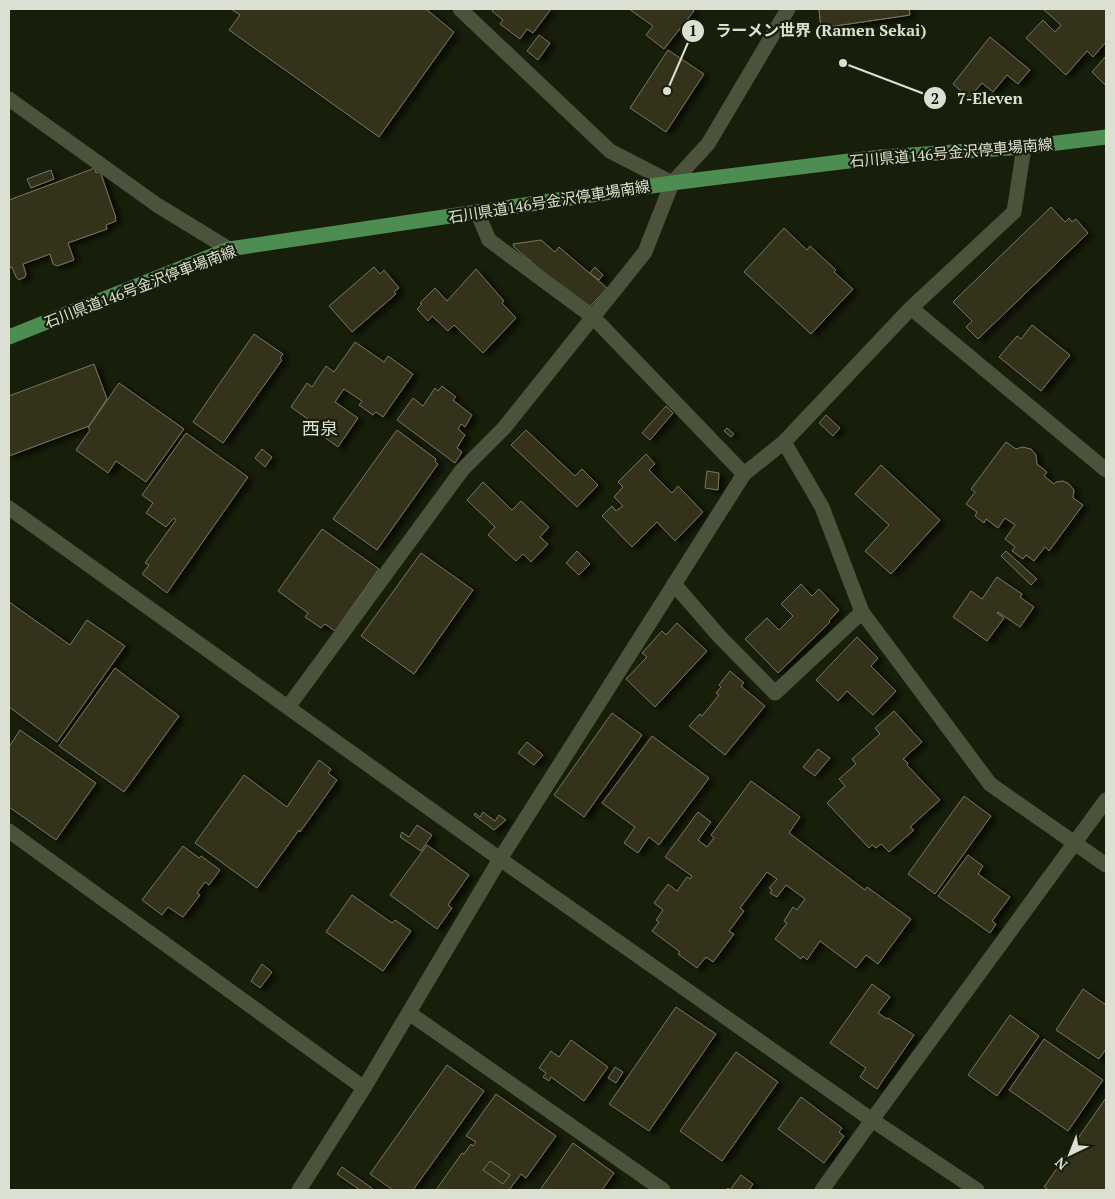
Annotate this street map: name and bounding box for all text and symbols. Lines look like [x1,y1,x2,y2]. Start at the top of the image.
callout: ラーメン世界 (Ramen Sekai) [680,15,936,46]
text: ラーメン世界 (Ramen Sekai) [716,19,926,41]
text: 1 [689,20,697,40]
callout: 7-Eleven [923,83,1033,114]
text: 7-Eleven [957,87,1024,109]
text: 2 [931,88,939,108]
street label: 石川県道146号金沢停車場南線 [849,133,1053,171]
street label: 石川県道146号金沢停車場南線 [447,175,651,227]
street label: 石川県道146号金沢停車場南線 [41,240,239,332]
district label: 西泉 [302,416,338,440]
north arrow [1045,1129,1095,1179]
text: N [1050,1153,1071,1174]

